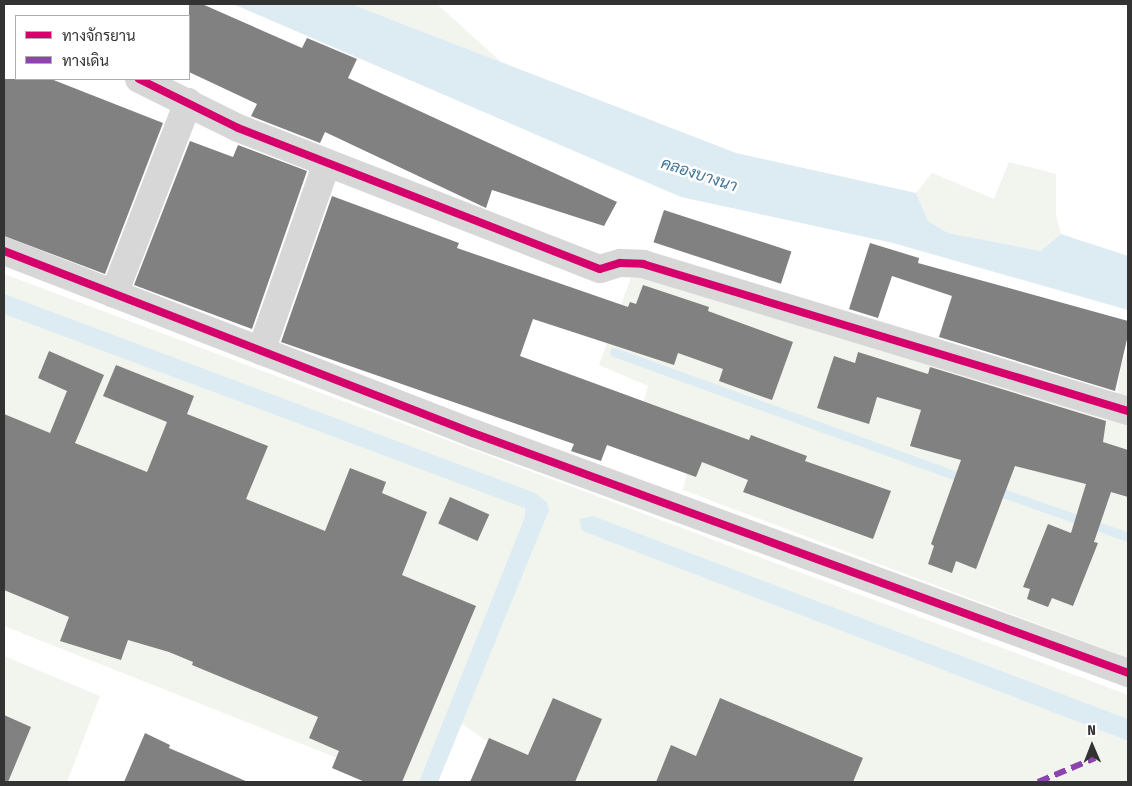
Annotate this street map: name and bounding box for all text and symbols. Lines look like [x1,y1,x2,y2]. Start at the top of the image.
legend [15,15,190,80]
text: ทางจักรยาน [62,27,136,45]
text: ทางเดิน [62,52,109,70]
water label: คลองบางนา [659,154,739,196]
north arrow [1067,721,1117,771]
text: N [1087,722,1096,739]

